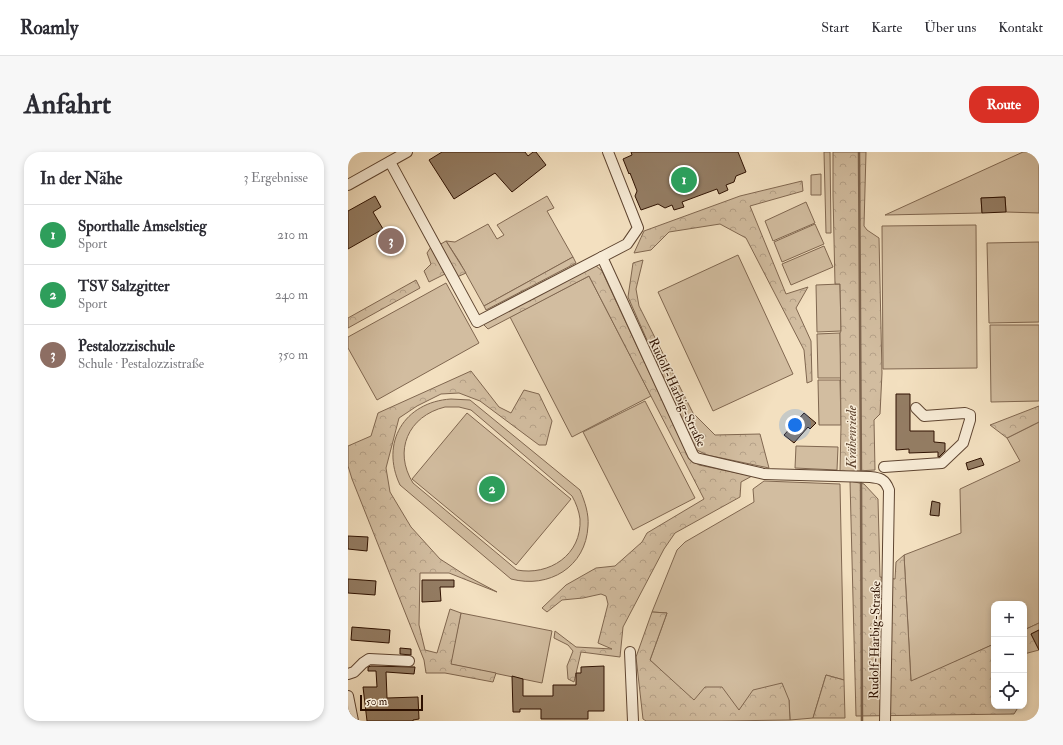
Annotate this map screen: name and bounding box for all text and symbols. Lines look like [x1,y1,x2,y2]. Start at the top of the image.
text: Roamly [20,16,78,40]
text: Start [821,19,849,36]
text: Karte [871,19,902,36]
text: Über uns [924,19,976,36]
text: Kontakt [998,19,1043,36]
button: Route [969,86,1039,123]
text: Anfahrt [24,87,111,122]
pin: 1 [671,165,697,195]
text: In der Nähe [40,168,122,189]
text: 3 Ergebnisse [243,170,308,186]
text: Sporthalle Amselstieg [78,217,207,236]
pin: 3 [378,226,404,256]
text: 1 [51,227,55,243]
text: 210 m [277,227,308,243]
text: Sport [78,236,107,252]
text: TSV Salzgitter [78,277,170,296]
text: 2 [50,287,56,303]
text: 240 m [275,287,308,303]
text: Sport [78,296,107,312]
street label: Rudolf-Harbig-Straße [645,335,710,450]
text: Pestalozzischule [78,337,175,356]
text: 3 [51,347,56,363]
text: 350 m [278,347,308,363]
text: Schule · Pestalozzistraße [78,356,204,372]
water label: Krähenriede [843,405,860,469]
your location [785,415,805,435]
pin: 2 [479,474,505,504]
street label: Rudolf-Harbig-Straße [866,580,884,699]
map controls [991,601,1027,709]
button: + [991,601,1027,637]
button: − [991,637,1027,673]
button: locate [991,673,1027,709]
scale bar [360,693,423,712]
text: 50 m [366,695,387,708]

